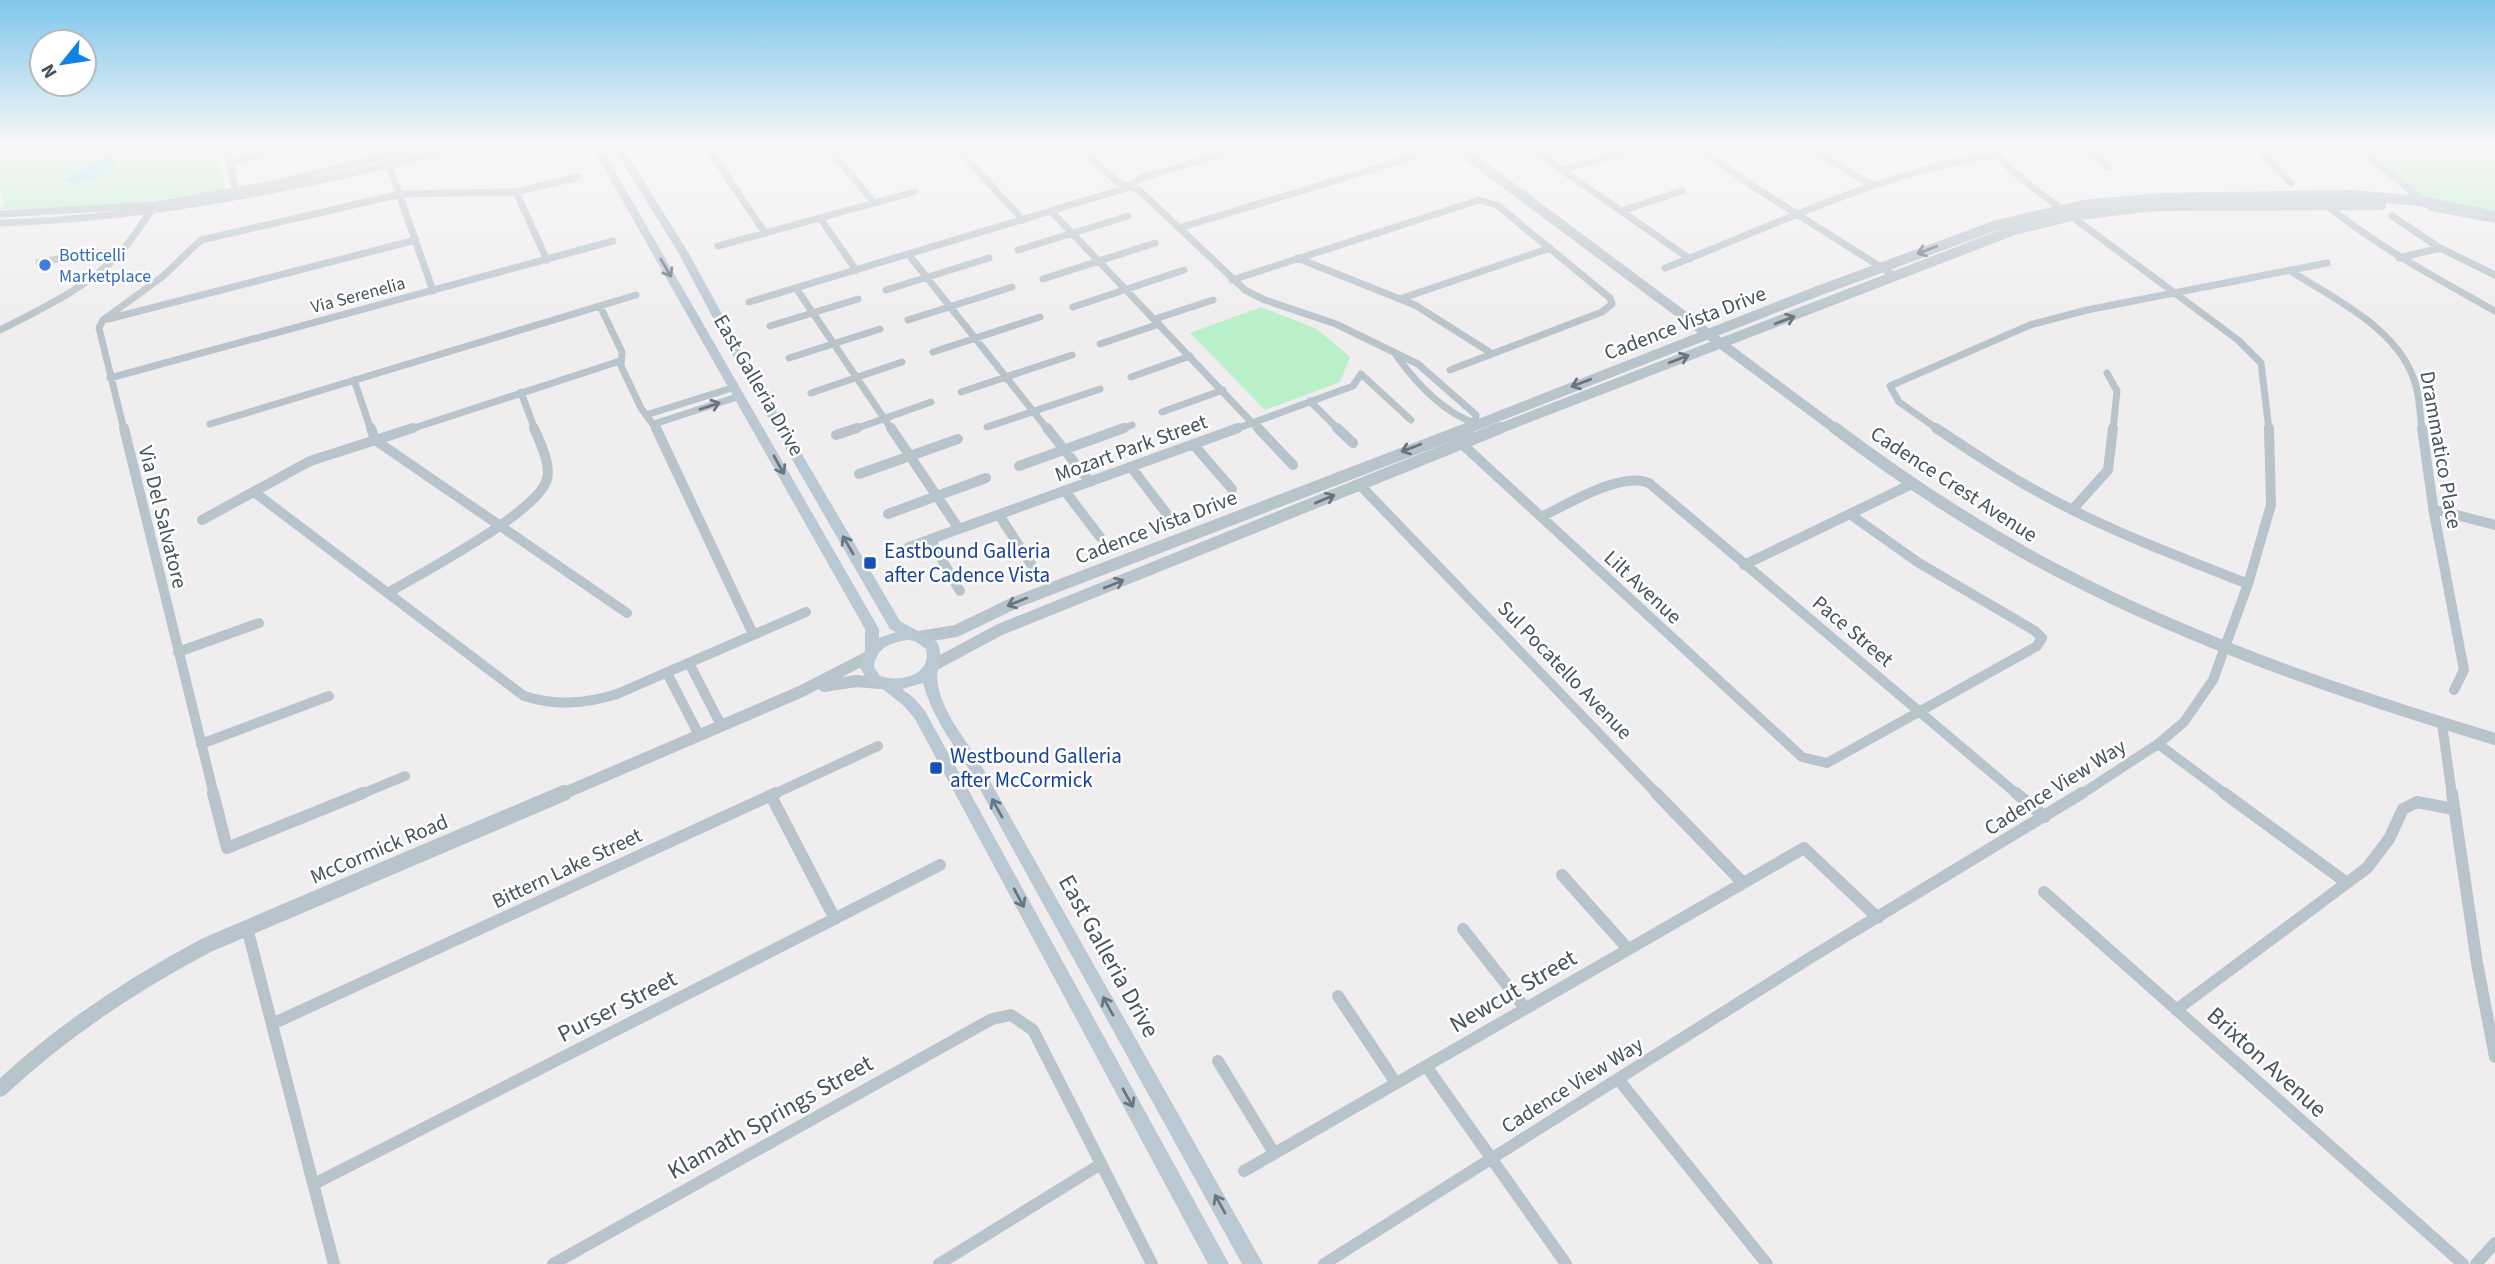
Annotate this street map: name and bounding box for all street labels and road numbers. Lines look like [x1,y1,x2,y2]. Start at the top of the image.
street label: Via Serenelia [308,271,408,320]
street label: Cadence Vista Drive [1600,278,1770,368]
street label: East Galleria Drive [706,309,812,461]
street label: Drammatico Place [2412,369,2470,531]
street label: Mozart Park Street [1051,407,1211,489]
street label: Cadence Crest Avenue [1865,419,2043,549]
street label: Via Del Salvatore [131,442,195,592]
street label: Cadence Vista Drive [1071,482,1241,572]
street label: Lilt Avenue [1597,543,1689,631]
street label: Pace Street [1806,588,1900,674]
street label: Sul Pocatello Avenue [1491,594,1639,746]
street label: Cadence View Way [1978,731,2132,843]
street label: McCormick Road [305,806,453,892]
street label: Bittern Lake Street [487,820,647,916]
street label: East Galleria Drive [1049,868,1168,1044]
street label: Newcut Street [1443,941,1583,1042]
street label: Purser Street [551,961,683,1052]
street label: Brixton Avenue [2199,999,2335,1126]
street label: Cadence View Way [1495,1029,1649,1141]
street label: Klamath Springs Street [661,1046,879,1189]

